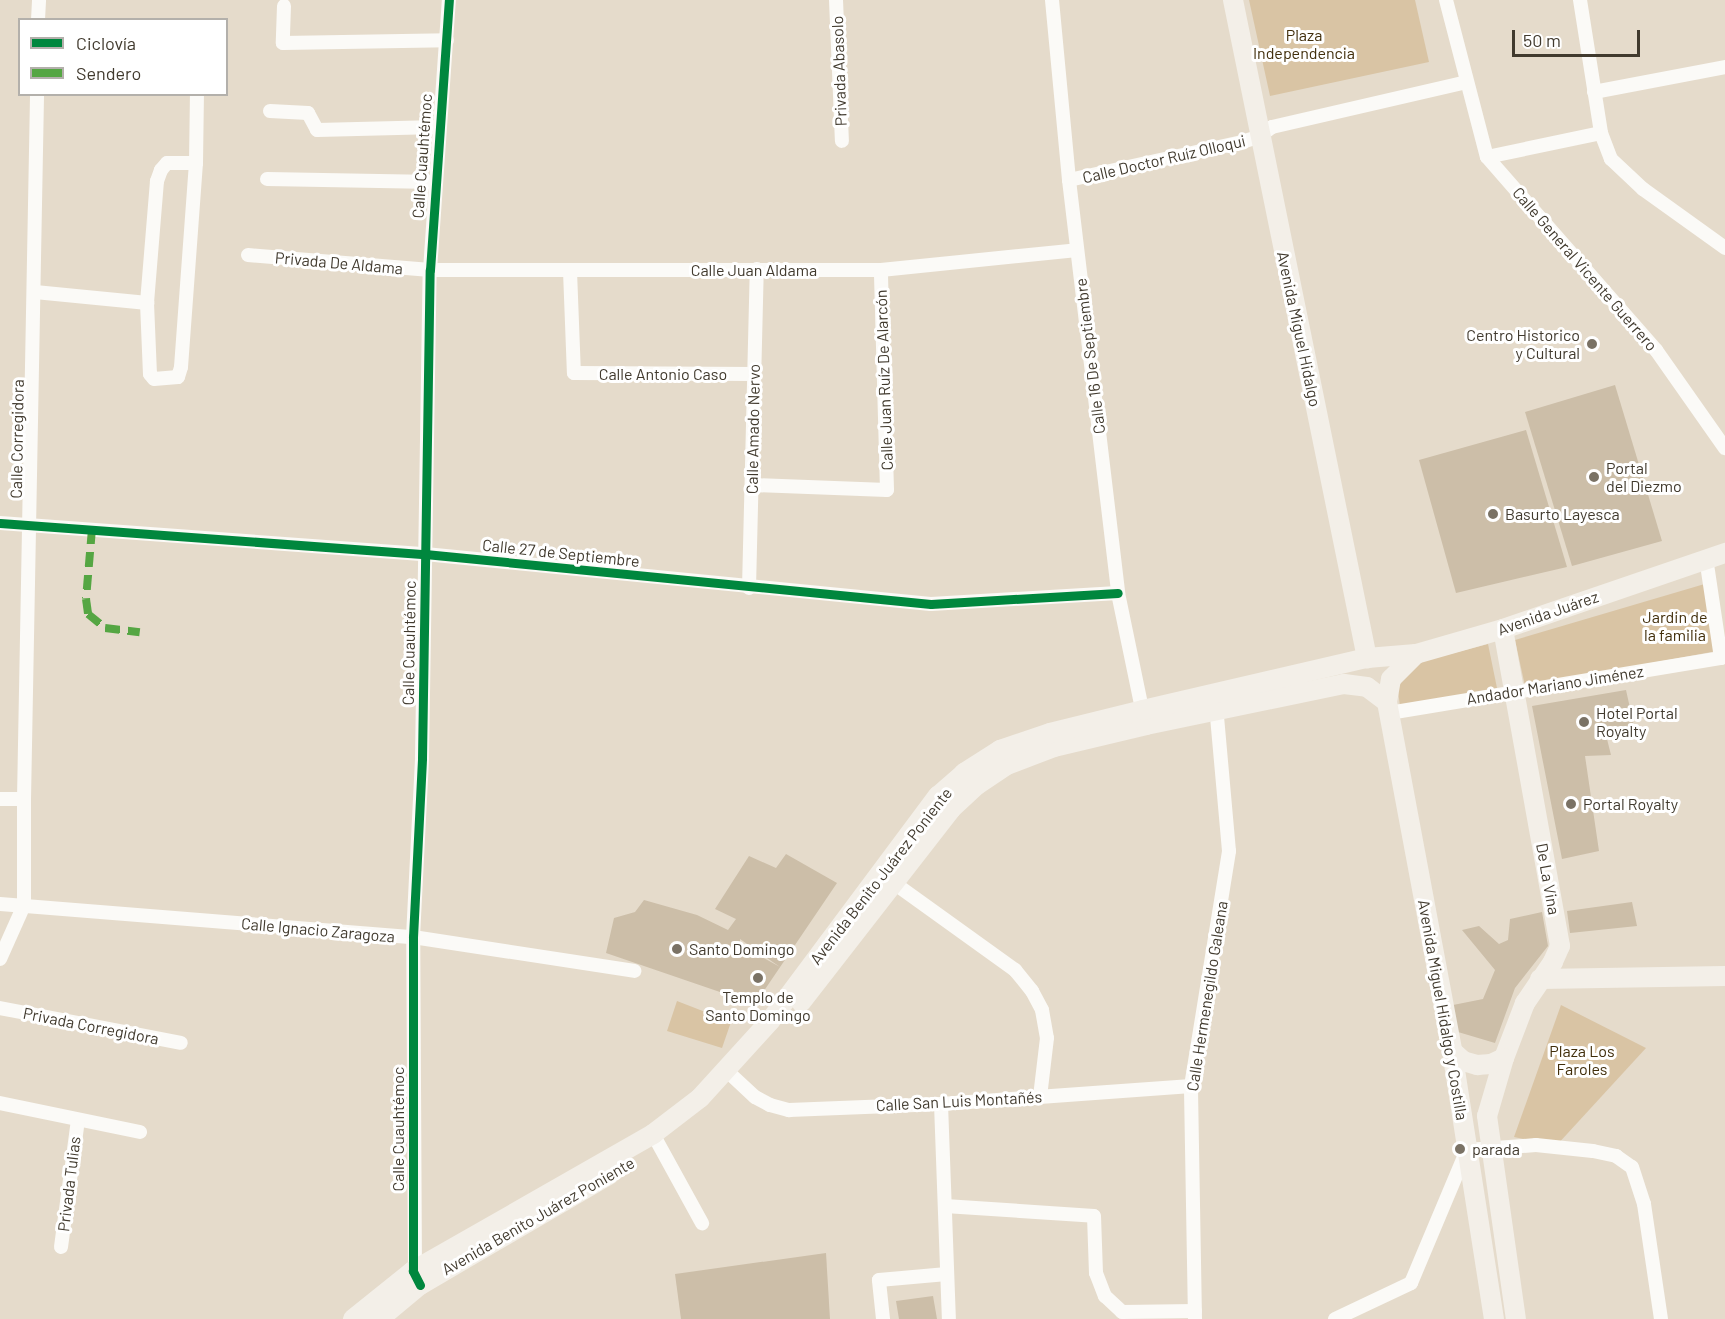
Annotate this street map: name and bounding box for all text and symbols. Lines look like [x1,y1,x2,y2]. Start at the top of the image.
street label: Privada Abasolo [827,15,851,127]
legend [18,18,228,96]
scale bar [1515,18,1642,56]
park label: Plaza Independencia [1253,25,1355,63]
text: 50 m [1523,29,1561,51]
text: Ciclovía [76,32,136,54]
text: Sendero [76,62,141,84]
street label: Calle Cuauhtémoc [408,93,436,219]
street label: Calle Doctor Ruíz Olloqui [1081,131,1247,187]
street label: Calle General Vicente Guerrero [1509,183,1661,355]
street label: Privada De Aldama [274,248,404,278]
street label: Avenida Miguel Hidalgo [1273,250,1325,408]
street label: Calle Juan Aldama [691,260,817,280]
street label: Calle 16 De Septiembre [1071,277,1109,435]
street label: Calle Juan Ruíz De Alarcón [871,289,897,471]
place label: Centro Historico y Cultural [1466,325,1580,363]
marker: Centro Historico y Cultural [1585,337,1599,351]
street label: Calle Antonio Caso [599,364,727,384]
street label: Calle Amado Nervo [742,364,764,494]
street label: Calle Corregidora [6,379,28,499]
place label: Portal del Diezmo [1606,458,1682,496]
marker: Portal del Diezmo [1587,470,1601,484]
place label: Basurto Layesca [1505,504,1620,524]
marker: Basurto Layesca [1486,507,1500,521]
street label: Calle 27 de Septiembre [481,535,641,571]
street label: Calle Cuauhtémoc [398,580,420,706]
street label: Avenida Juárez [1495,587,1601,639]
park label: Jardin de la familia [1642,607,1708,645]
street label: Andador Mariano Jiménez [1465,662,1645,708]
place label: Hotel Portal Royalty [1596,703,1678,741]
marker: Hotel Portal Royalty [1577,715,1591,729]
street label: Avenida Benito Juárez Poniente [806,784,956,968]
place label: Portal Royalty [1583,794,1678,814]
marker: Portal Royalty [1564,797,1578,811]
street label: De La Vina [1532,842,1564,916]
street label: Avenida Miguel Hidalgo y Costilla [1414,898,1472,1122]
street label: Calle Hermenegildo Galeana [1182,900,1232,1092]
street label: Calle Ignacio Zaragoza [240,914,396,946]
place label: Santo Domingo [689,939,794,959]
marker: Santo Domingo [670,942,684,956]
marker: Templo de Santo Domingo [751,971,765,985]
place label: Templo de Santo Domingo [705,987,811,1025]
street label: Privada Corregidora [22,1003,160,1049]
park label: Plaza Los Faroles [1549,1041,1615,1079]
street label: Calle Cuauhtémoc [388,1067,408,1191]
street label: Calle San Luis Montañés [875,1087,1043,1115]
street label: Privada Tulias [54,1135,84,1233]
place label: parada [1472,1139,1520,1159]
marker: parada [1453,1142,1467,1156]
street label: Avenida Benito Juárez Poniente [438,1153,638,1279]

